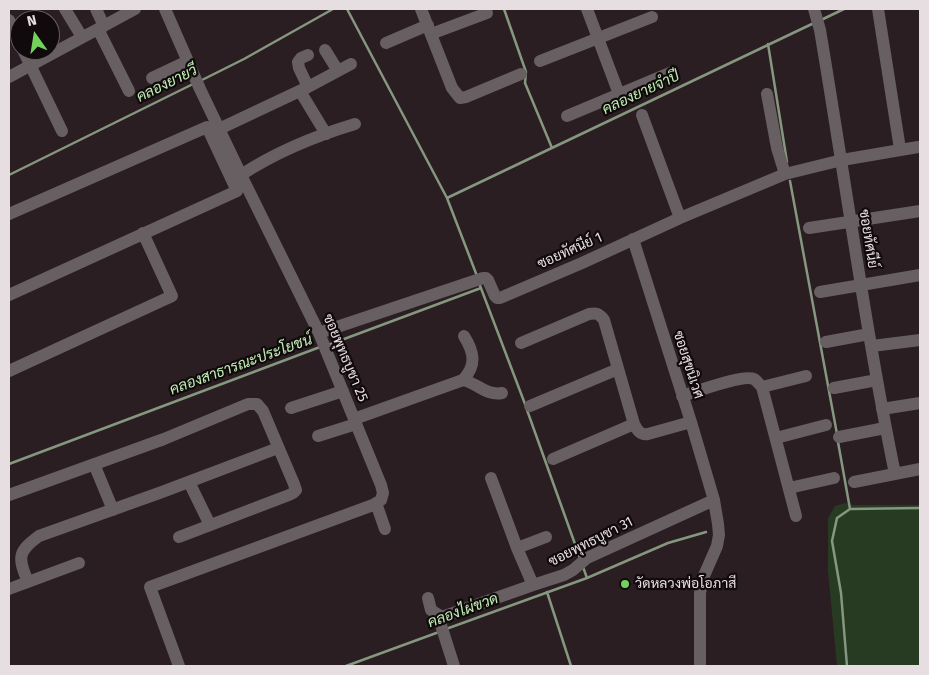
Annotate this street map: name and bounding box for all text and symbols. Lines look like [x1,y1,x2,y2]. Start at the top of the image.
north arrow [10,10,60,60]
text: N [25,12,38,30]
water label: คลองยายวี [134,62,200,106]
water label: คลองยายจำปี [599,67,683,119]
street label: ซอยทัศนีย์ [855,208,881,270]
street label: ซอยทัศนีย์ 1 [535,229,605,273]
street label: ซอยพุทธบูชา 25 [319,312,371,404]
street label: ซอยสุขนิเวศ [669,329,707,401]
water label: คลองสาธารณะประโยชน์ [167,331,315,399]
street label: ซอยพุทธบูชา 31 [546,514,636,570]
place label: วัดหลวงพ่อโอภาสี [635,576,736,592]
marker: วัดหลวงพ่อโอภาสี [619,578,631,590]
water label: คลองไผ่ขวด [425,590,501,632]

